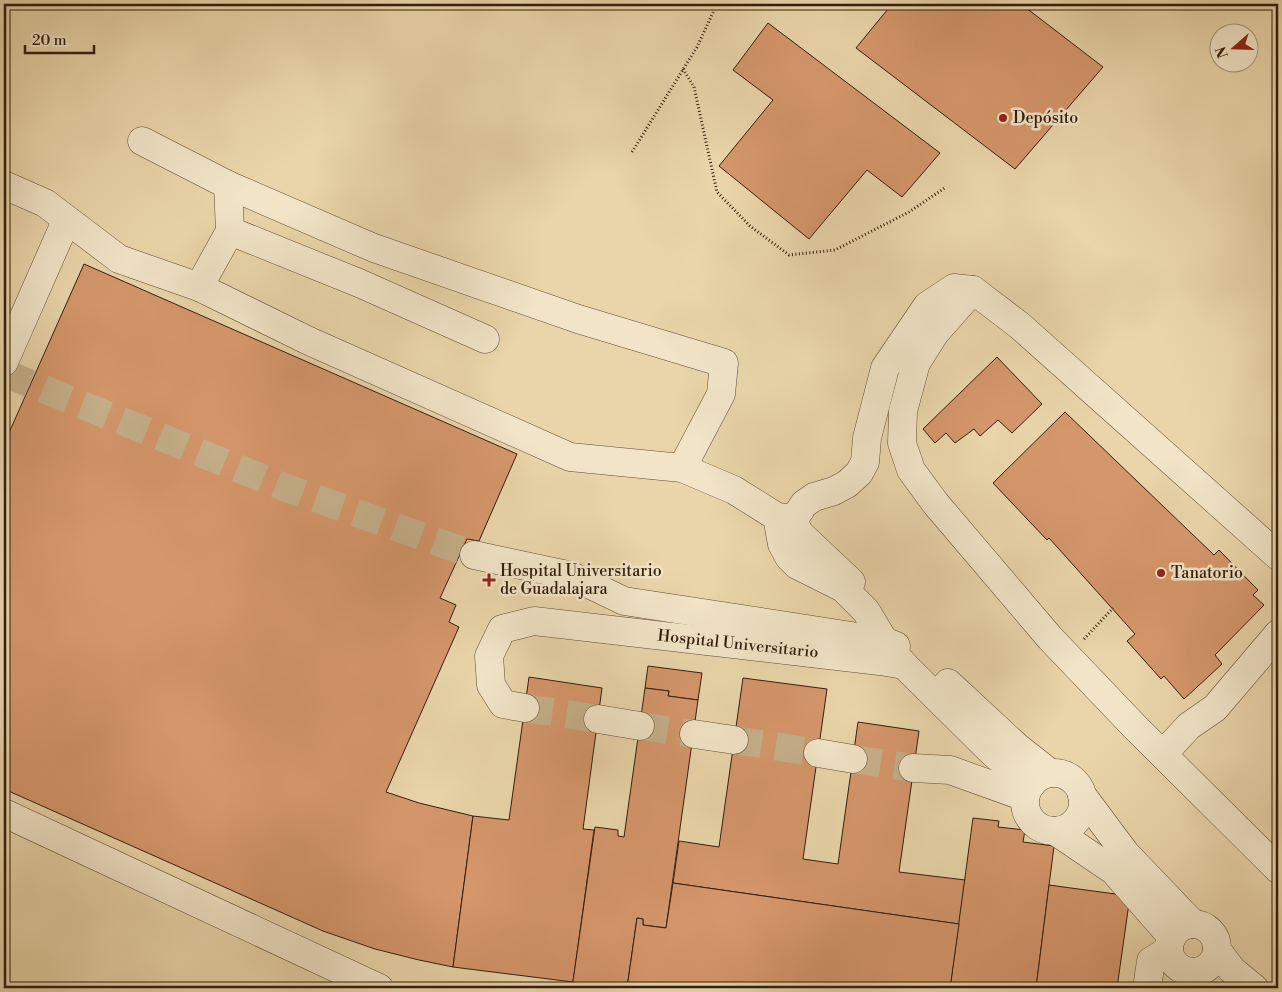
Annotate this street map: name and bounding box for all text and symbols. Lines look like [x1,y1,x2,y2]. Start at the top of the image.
scale bar [25,22,94,54]
north arrow [1210,22,1260,72]
text: 20 m [32,31,67,50]
text: N [1212,44,1233,60]
place label: Depósito [1013,108,1078,128]
marker: Depósito [997,112,1009,124]
place label: Hospital Universitario de Guadalajara [500,561,662,599]
place label: Tanatorio [1171,563,1243,583]
marker: Tanatorio [1155,567,1167,579]
marker: Hospital Universitario de Guadalajara [482,573,496,587]
street label: Hospital Universitario [657,626,819,662]

